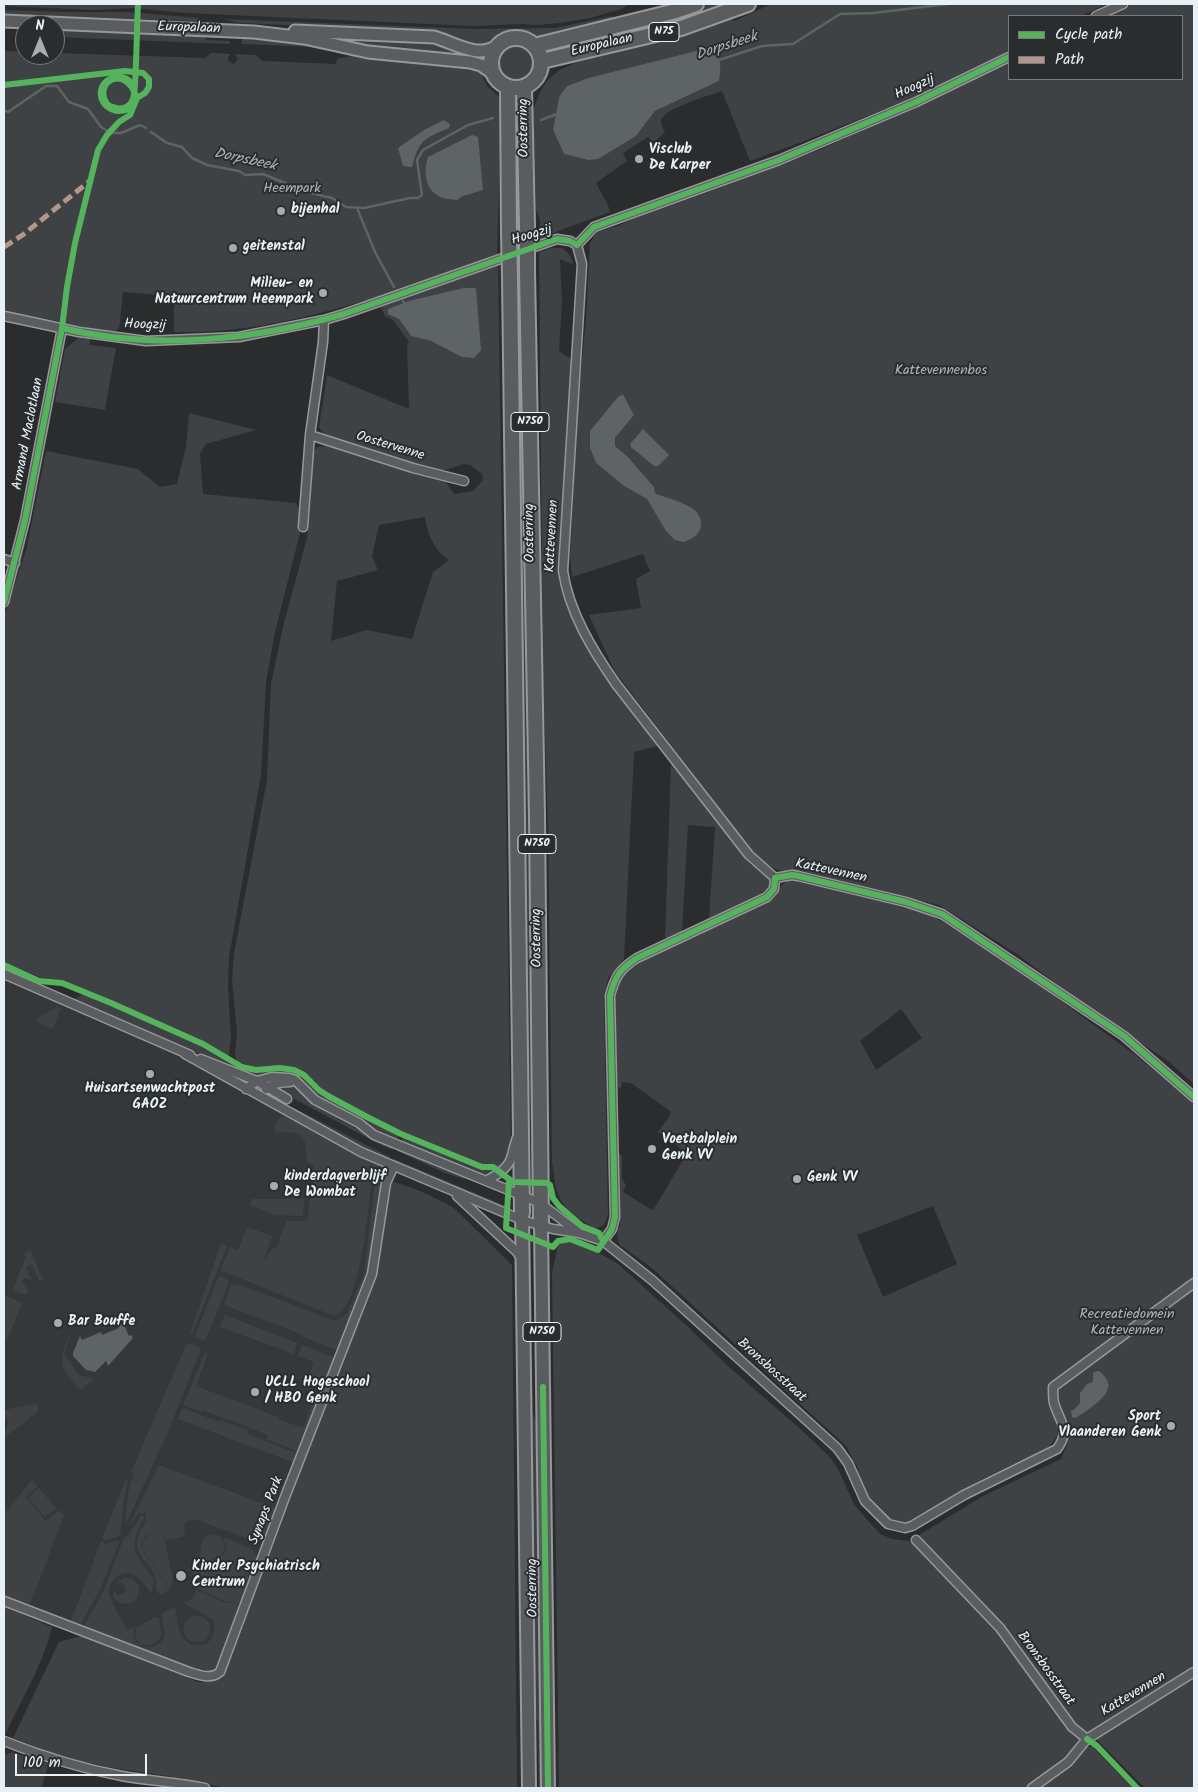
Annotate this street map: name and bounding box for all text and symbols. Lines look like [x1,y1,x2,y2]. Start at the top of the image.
north arrow [15,15,65,65]
text: N [36,15,44,37]
legend [1008,15,1183,80]
street label: Europalaan [157,20,221,38]
road number: N75 [649,22,679,42]
text: Cycle path [1055,23,1122,47]
water label: Dorpsbeek [694,29,760,65]
street label: Europalaan [569,31,635,61]
text: Path [1055,48,1084,72]
street label: Hoogzij [893,72,937,104]
street label: Oosterring [516,98,534,158]
place label: Visclub De Karper [649,143,711,176]
water label: Dorpsbeek [212,146,278,176]
marker: Visclub De Karper [633,153,645,165]
park label: Heempark [263,182,321,198]
place label: bijenhal [291,203,340,219]
marker: bijenhal [275,205,287,217]
street label: Hoogzij [510,222,554,250]
place label: geitenstal [243,240,305,256]
marker: geitenstal [227,242,239,254]
place label: Milieu- en Natuurcentrum Heempark [155,277,313,310]
marker: Milieu- en Natuurcentrum Heempark [317,287,329,299]
street label: Hoogzij [124,317,166,335]
park label: Kattevennenbos [895,364,987,380]
street label: Armand Maclotlaan [10,376,48,492]
road number: N750 [511,412,549,432]
street label: Oostervenne [354,429,426,465]
street label: Kattevennen [543,499,563,573]
street label: Oosterring [522,503,540,563]
road number: N750 [518,834,556,854]
street label: Kattevennen [794,856,868,888]
street label: Oosterring [529,908,547,968]
marker: Huisartsenwachtpost GAOZ [144,1068,156,1080]
place label: Huisartsenwachtpost GAOZ [85,1082,215,1114]
place label: Voetbalplein Genk VV [662,1133,737,1166]
marker: Voetbalplein Genk VV [646,1143,658,1155]
place label: kinderdagverblijf De Wombat [284,1170,386,1202]
place label: Genk VV [807,1171,857,1187]
marker: Genk VV [791,1173,803,1185]
marker: kinderdagverblijf De Wombat [268,1180,280,1192]
park label: Recreatiedomein Kattevennen [1080,1308,1174,1340]
place label: Bar Bouffe [68,1315,135,1331]
marker: Bar Bouffe [52,1317,64,1329]
road number: N750 [523,1322,561,1341]
street label: Bronsbosstraat [733,1335,809,1407]
place label: UCLL Hogeschool / HBO Genk [265,1376,369,1408]
marker: UCLL Hogeschool / HBO Genk [249,1386,261,1398]
place label: Sport Vlaanderen Genk [1059,1410,1161,1442]
marker: Sport Vlaanderen Genk [1165,1420,1177,1432]
street label: Synaps Park [246,1475,288,1547]
street label: Oosterring [525,1558,543,1618]
place label: Kinder Psychiatrisch Centrum [192,1560,320,1592]
marker: Kinder Psychiatrisch Centrum [174,1569,188,1583]
street label: Bronsbosstraat [1012,1629,1078,1709]
street label: Kattevennen [1098,1669,1170,1721]
scale bar [18,1744,150,1776]
text: 100 m [23,1751,61,1775]

